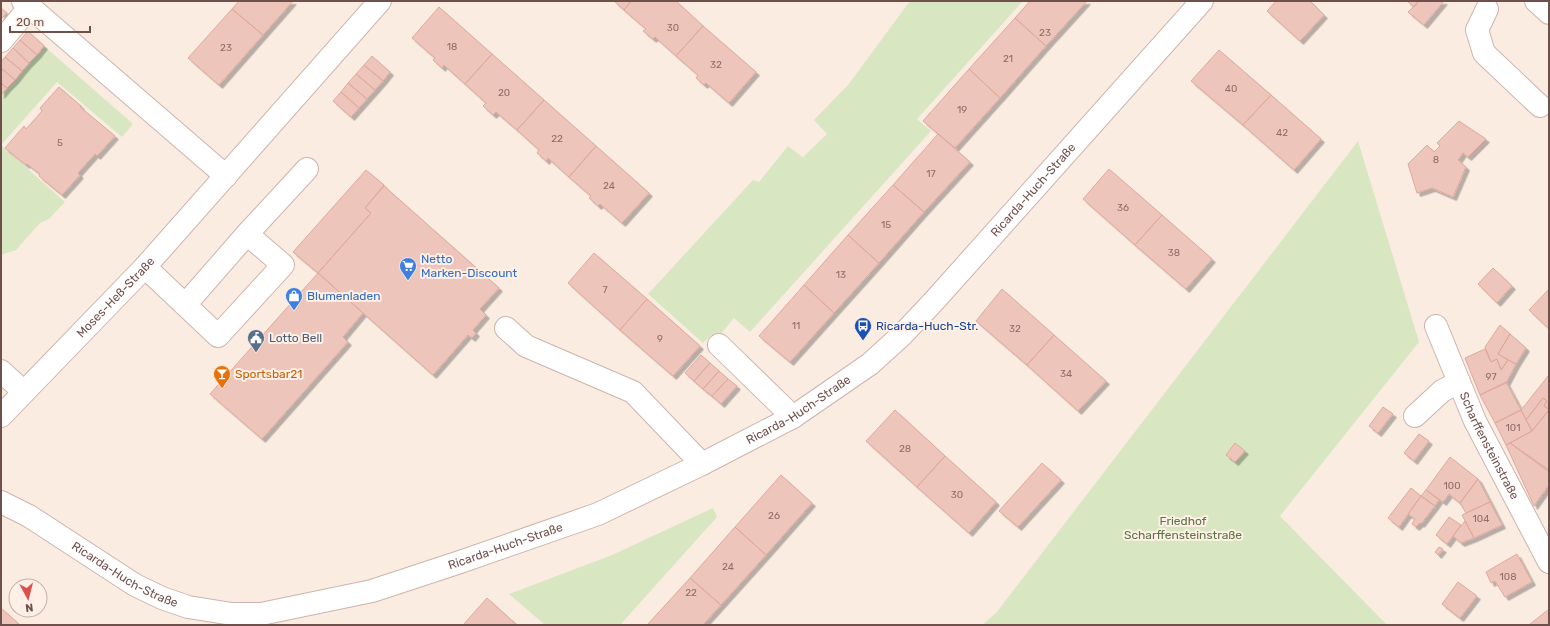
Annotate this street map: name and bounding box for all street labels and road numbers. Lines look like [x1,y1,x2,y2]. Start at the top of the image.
street label: Ricarda-Huch-Straße [988,140,1079,240]
street label: Moses-Heß-Straße [74,254,158,340]
street label: Ricarda-Huch-Straße [744,372,854,447]
street label: Scharffensteinstraße [1457,390,1522,502]
street label: Ricarda-Huch-Straße [446,520,565,572]
street label: Ricarda-Huch-Straße [69,539,180,610]

